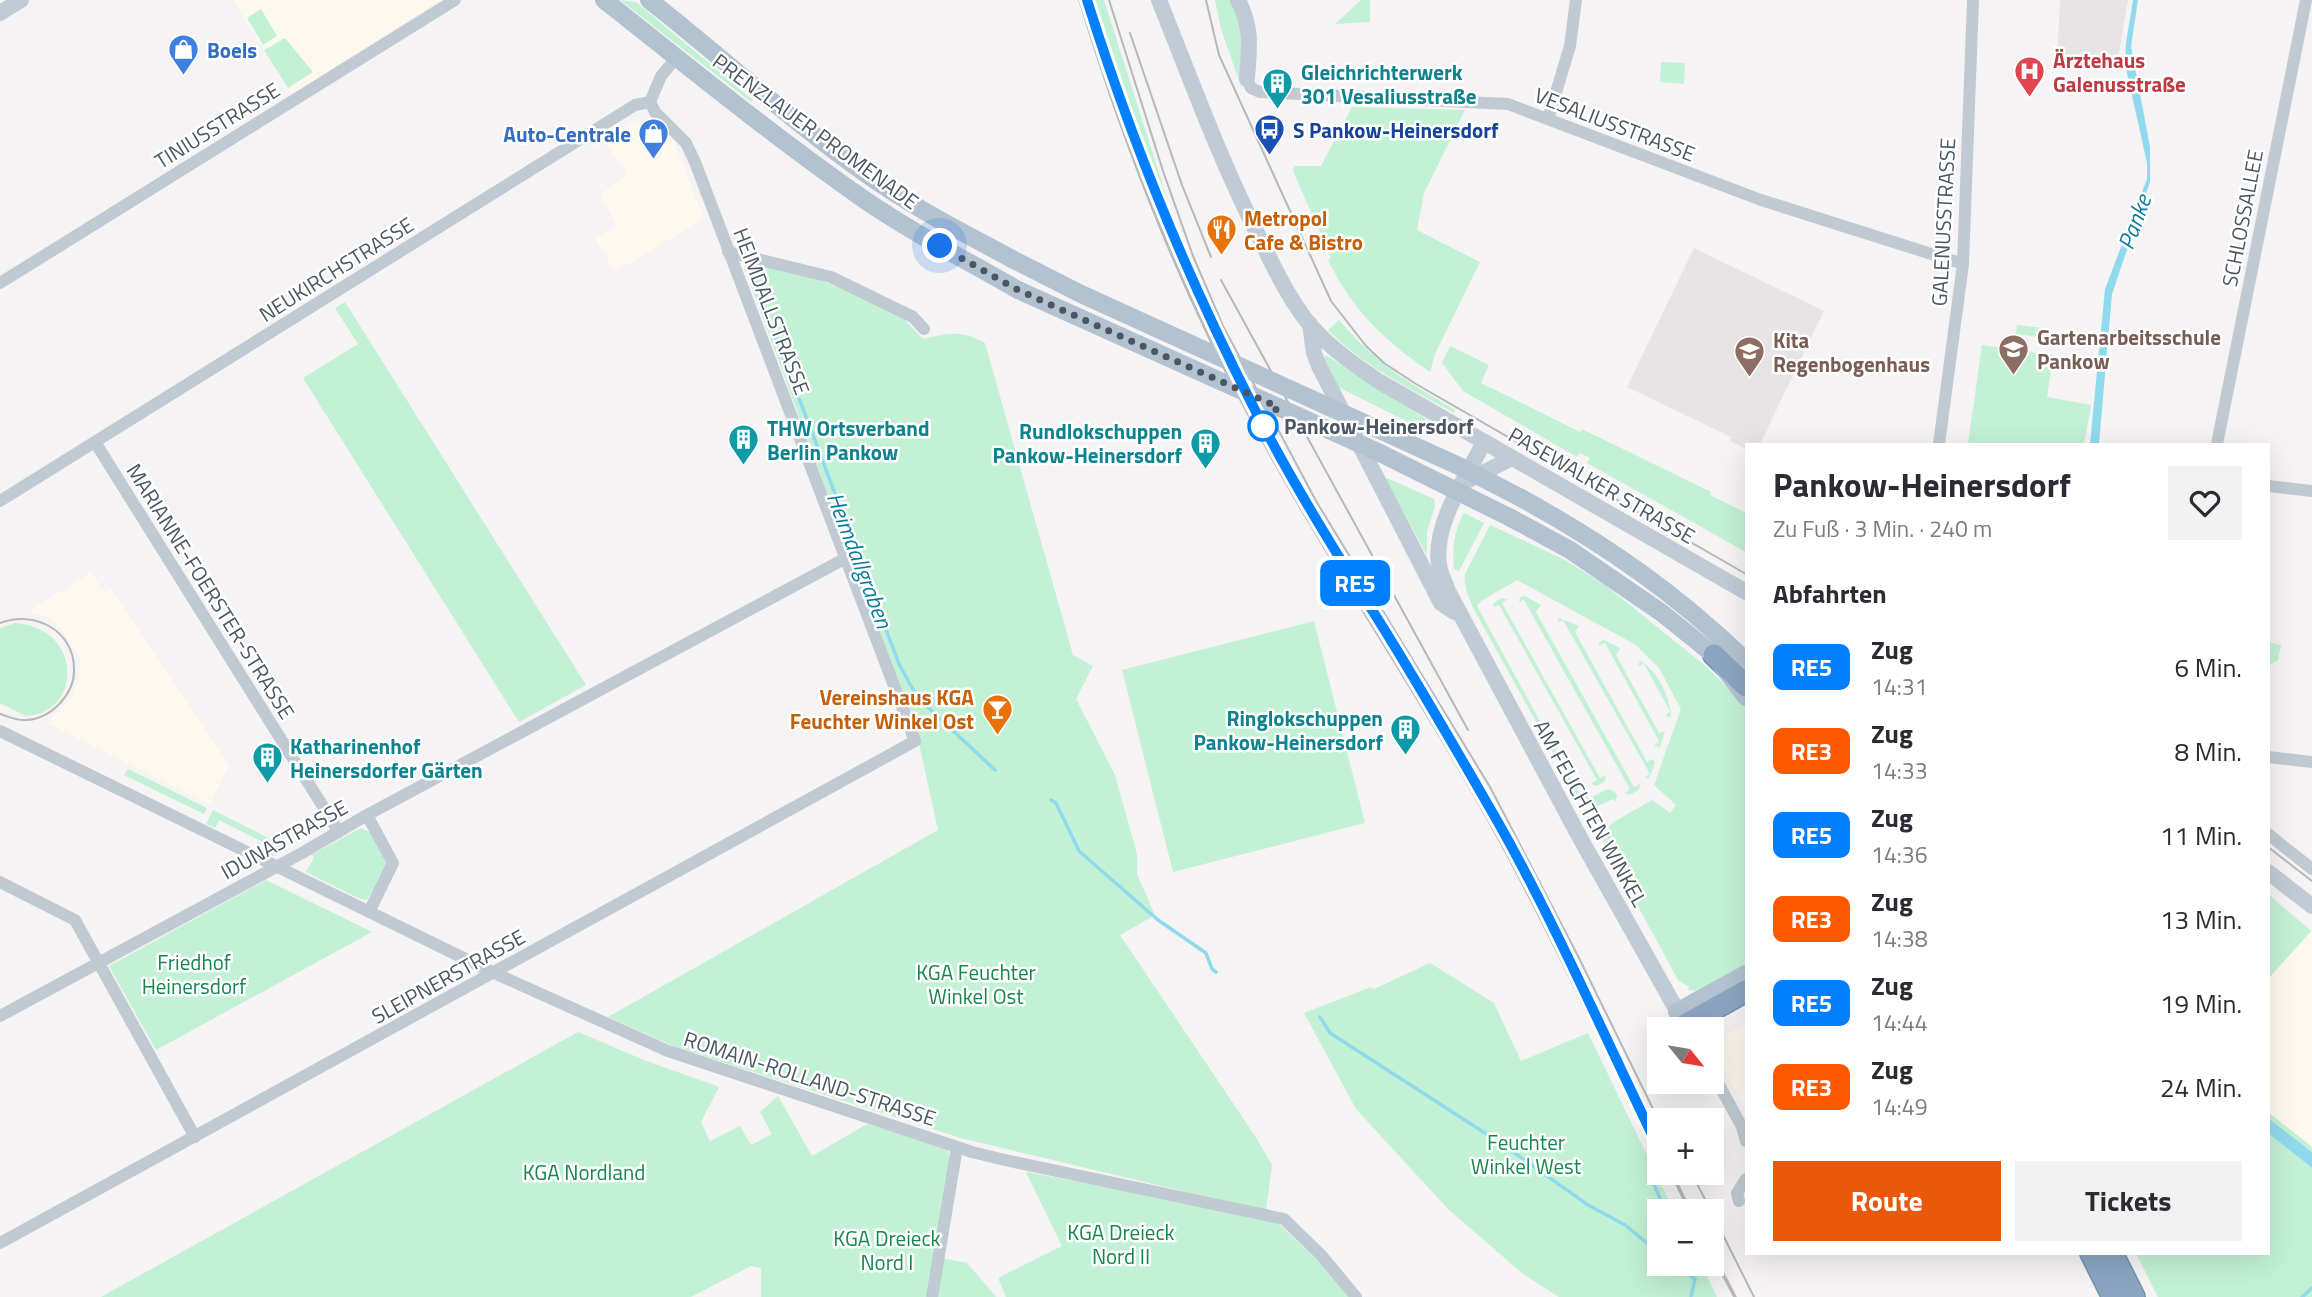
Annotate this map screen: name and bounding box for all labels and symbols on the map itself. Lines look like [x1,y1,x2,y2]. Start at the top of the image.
shop icon: Boels [167,33,201,77]
place label: Boels [207,34,257,66]
place label: Ärztehaus Galenusstraße [2053,44,2186,100]
street label: PRENZLAUER PROMENADE [706,45,926,217]
hospital icon: Ärztehaus Galenusstraße [2013,55,2047,99]
place label: Gleichrichterwerk 301 Vesaliusstraße [1301,56,1477,112]
building icon: Gleichrichterwerk 301 Vesaliusstraße [1261,67,1295,111]
street label: TINIUSSTRASSE [148,74,286,176]
street label: VESALIUSSTRASSE [1530,79,1700,169]
bus stop icon: S Pankow-Heinersdorf [1253,113,1287,157]
place label: S Pankow-Heinersdorf [1293,114,1499,146]
shop icon: Auto-Centrale [637,117,671,161]
place label: Auto-Centrale [503,118,631,150]
street label: GALENUSSTRASSE [1923,137,1963,307]
street label: SCHLOSSALLEE [2213,147,2271,289]
water label: Panke [2108,188,2160,254]
place label: Metropol Cafe & Bistro [1244,202,1363,258]
street label: NEUKIRCHSTRASSE [252,209,420,329]
restaurant icon: Metropol Cafe & Bistro [1204,213,1238,257]
street label: HEIMDALLSTRASSE [725,223,819,399]
your location [922,228,957,263]
place label: Gartenarbeitsschule Pankow [2037,321,2221,377]
place label: Kita Regenbogenhaus [1773,324,1930,380]
school or university icon: Gartenarbeitsschule Pankow [1997,332,2031,376]
school or university icon: Kita Regenbogenhaus [1733,335,1767,379]
place label: Pankow-Heinersdorf [1284,410,1474,442]
marker: Pankow-Heinersdorf [1248,411,1278,441]
place label: THW Ortsverband Berlin Pankow [767,412,930,468]
place label: Rundlokschuppen Pankow-Heinersdorf [993,415,1182,471]
street label: PASEWALKER STRASSE [1503,418,1701,552]
building icon: THW Ortsverband Berlin Pankow [727,423,761,467]
building icon: Rundlokschuppen Pankow-Heinersdorf [1188,426,1222,470]
street label: MARIANNE-FOERSTER-STRASSE [119,457,303,725]
water label: Heimdallgraben [818,487,902,634]
line badge: RE5 [1315,560,1395,606]
place label: Vereinshaus KGA Feuchter Winkel Ost [790,681,974,737]
bar icon: Vereinshaus KGA Feuchter Winkel Ost [980,692,1014,736]
place label: Ringlokschuppen Pankow-Heinersdorf [1194,702,1383,758]
building icon: Ringlokschuppen Pankow-Heinersdorf [1389,713,1423,757]
street label: AM FEUCHTEN WINKEL [1526,714,1656,912]
place label: Katharinenhof Heinersdorfer Gärten [290,730,483,786]
building icon: Katharinenhof Heinersdorfer Gärten [250,741,284,785]
street label: IDUNASTRASSE [215,791,353,887]
street label: SLEIPNERSTRASSE [365,920,531,1032]
park label: Friedhof Heinersdorf [142,946,246,1002]
park label: KGA Feuchter Winkel Ost [916,956,1036,1012]
north arrow [1647,1017,1724,1094]
street label: ROMAIN-ROLLAND-STRASSE [680,1022,940,1134]
park label: Feuchter Winkel West [1471,1126,1582,1182]
park label: KGA Nordland [523,1156,645,1188]
park label: KGA Dreieck Nord II [1067,1216,1175,1272]
park label: KGA Dreieck Nord I [833,1222,941,1278]

